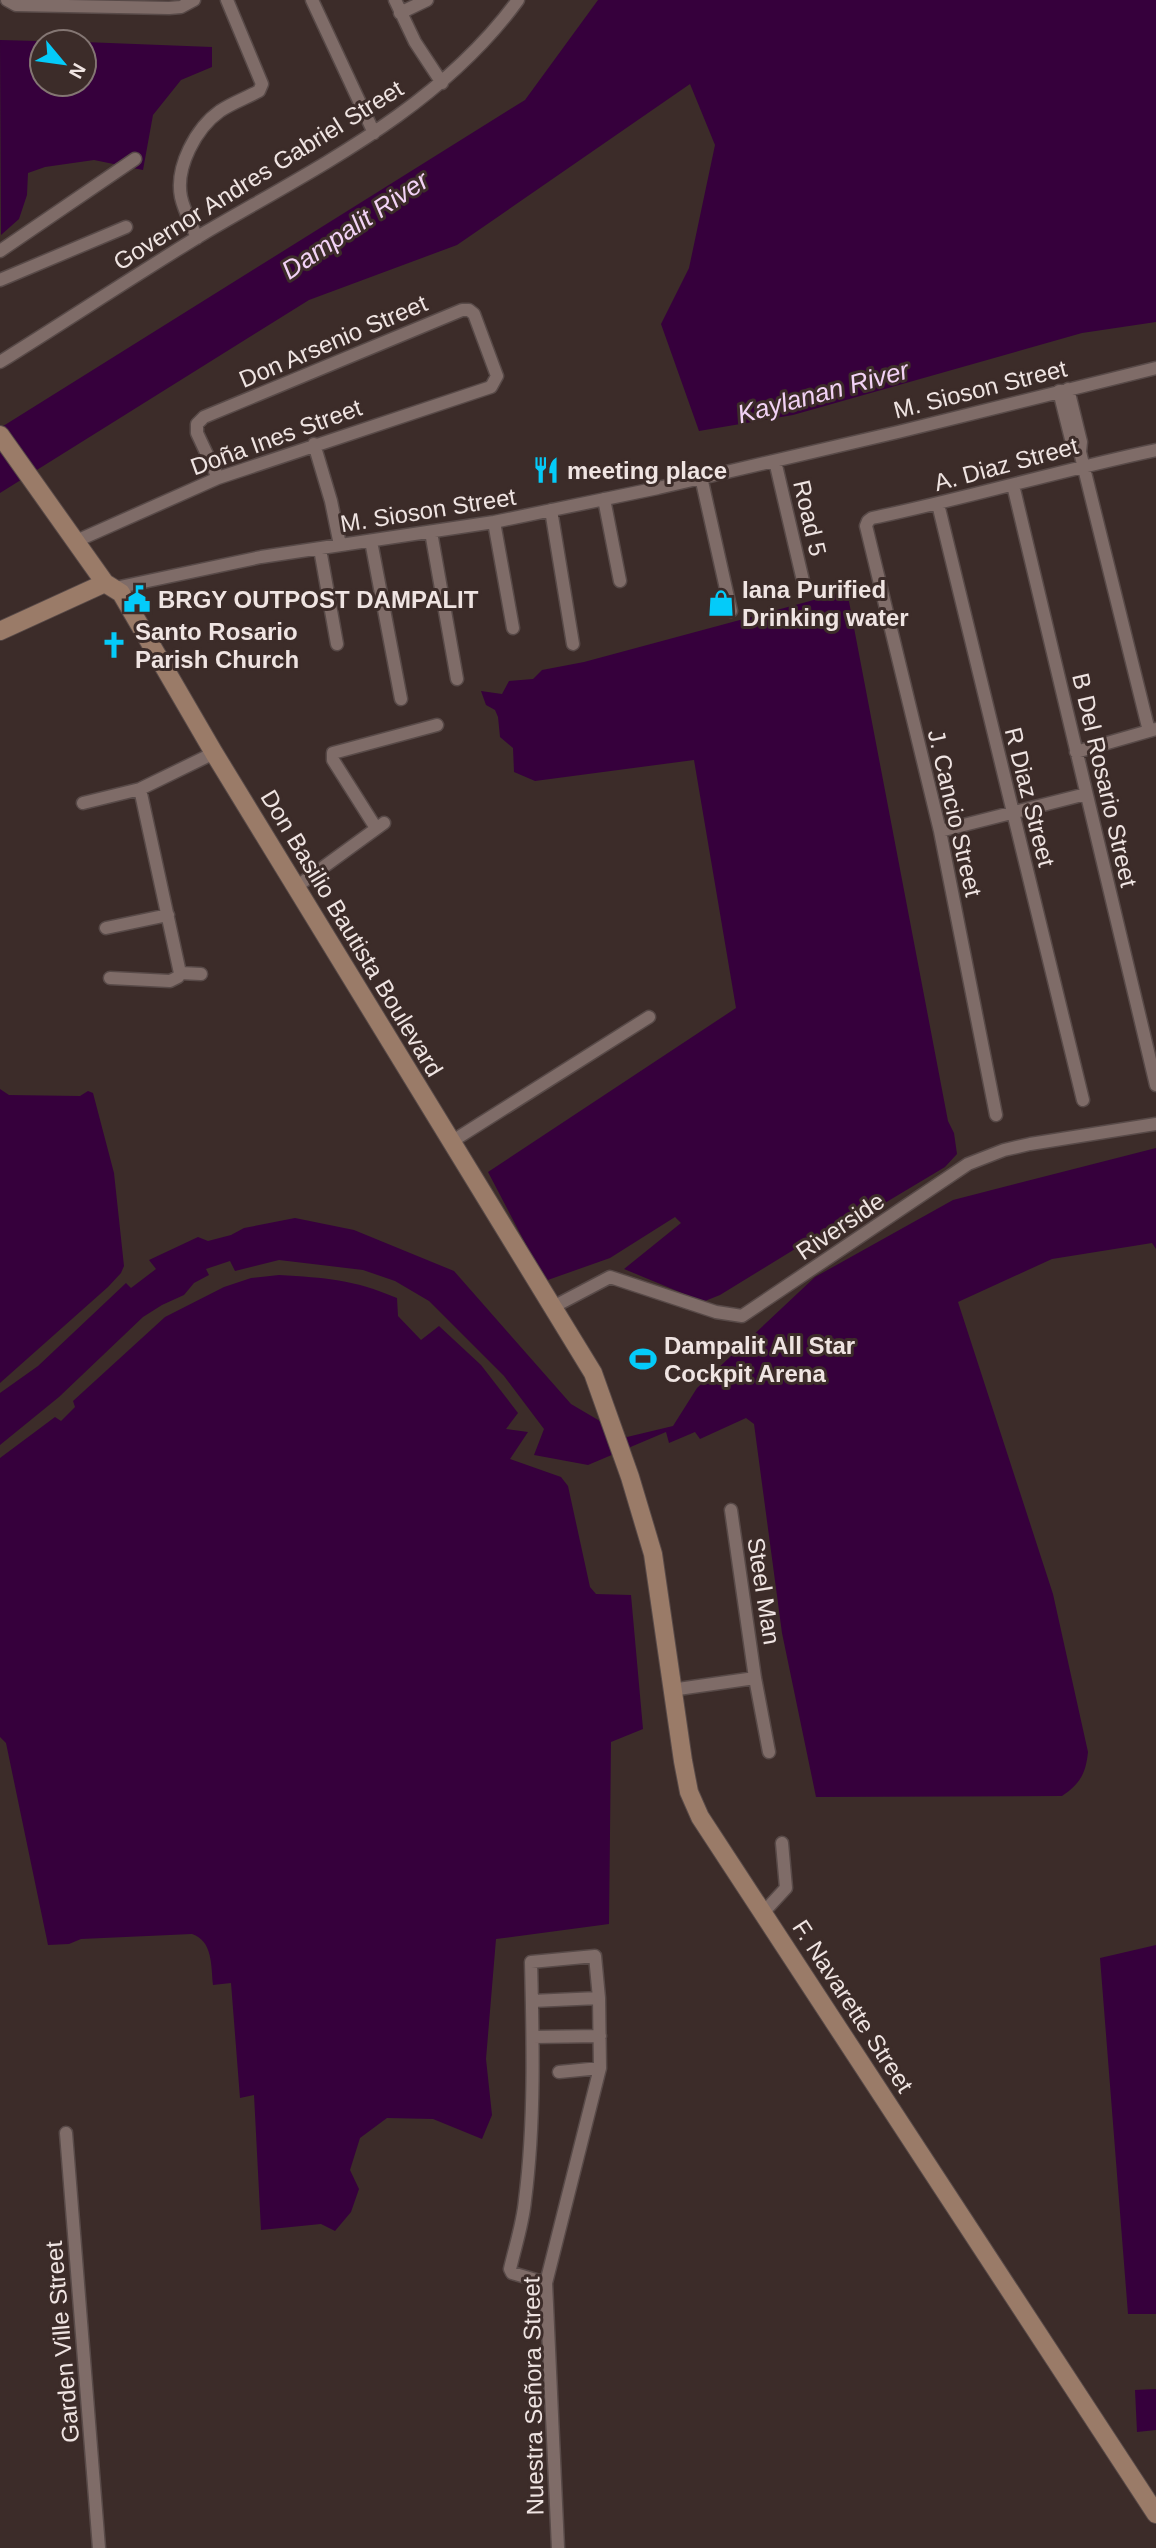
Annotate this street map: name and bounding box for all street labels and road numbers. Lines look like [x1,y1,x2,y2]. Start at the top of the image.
street label: Governor Andres Gabriel Street [108,74,408,276]
street label: Don Arsenio Street [235,289,431,393]
street label: M. Sioson Street [891,354,1070,424]
street label: Doña Ines Street [187,393,366,480]
street label: A. Diaz Street [931,432,1081,496]
street label: Road 5 [788,477,832,559]
street label: M. Sioson Street [338,483,518,537]
street label: B Del Rosario Street [1067,670,1143,890]
street label: R Diaz Street [1000,724,1060,870]
street label: J. Cancio Street [923,727,987,900]
street label: Don Basilio Bautista Boulevard [256,785,448,1081]
street label: Riverside [791,1187,889,1265]
street label: Steel Man [742,1536,786,1646]
street label: F. Navarette Street [787,1915,919,2098]
street label: Garden Ville Street [40,2240,84,2444]
street label: Nuestra Señora Street [517,2276,549,2516]

